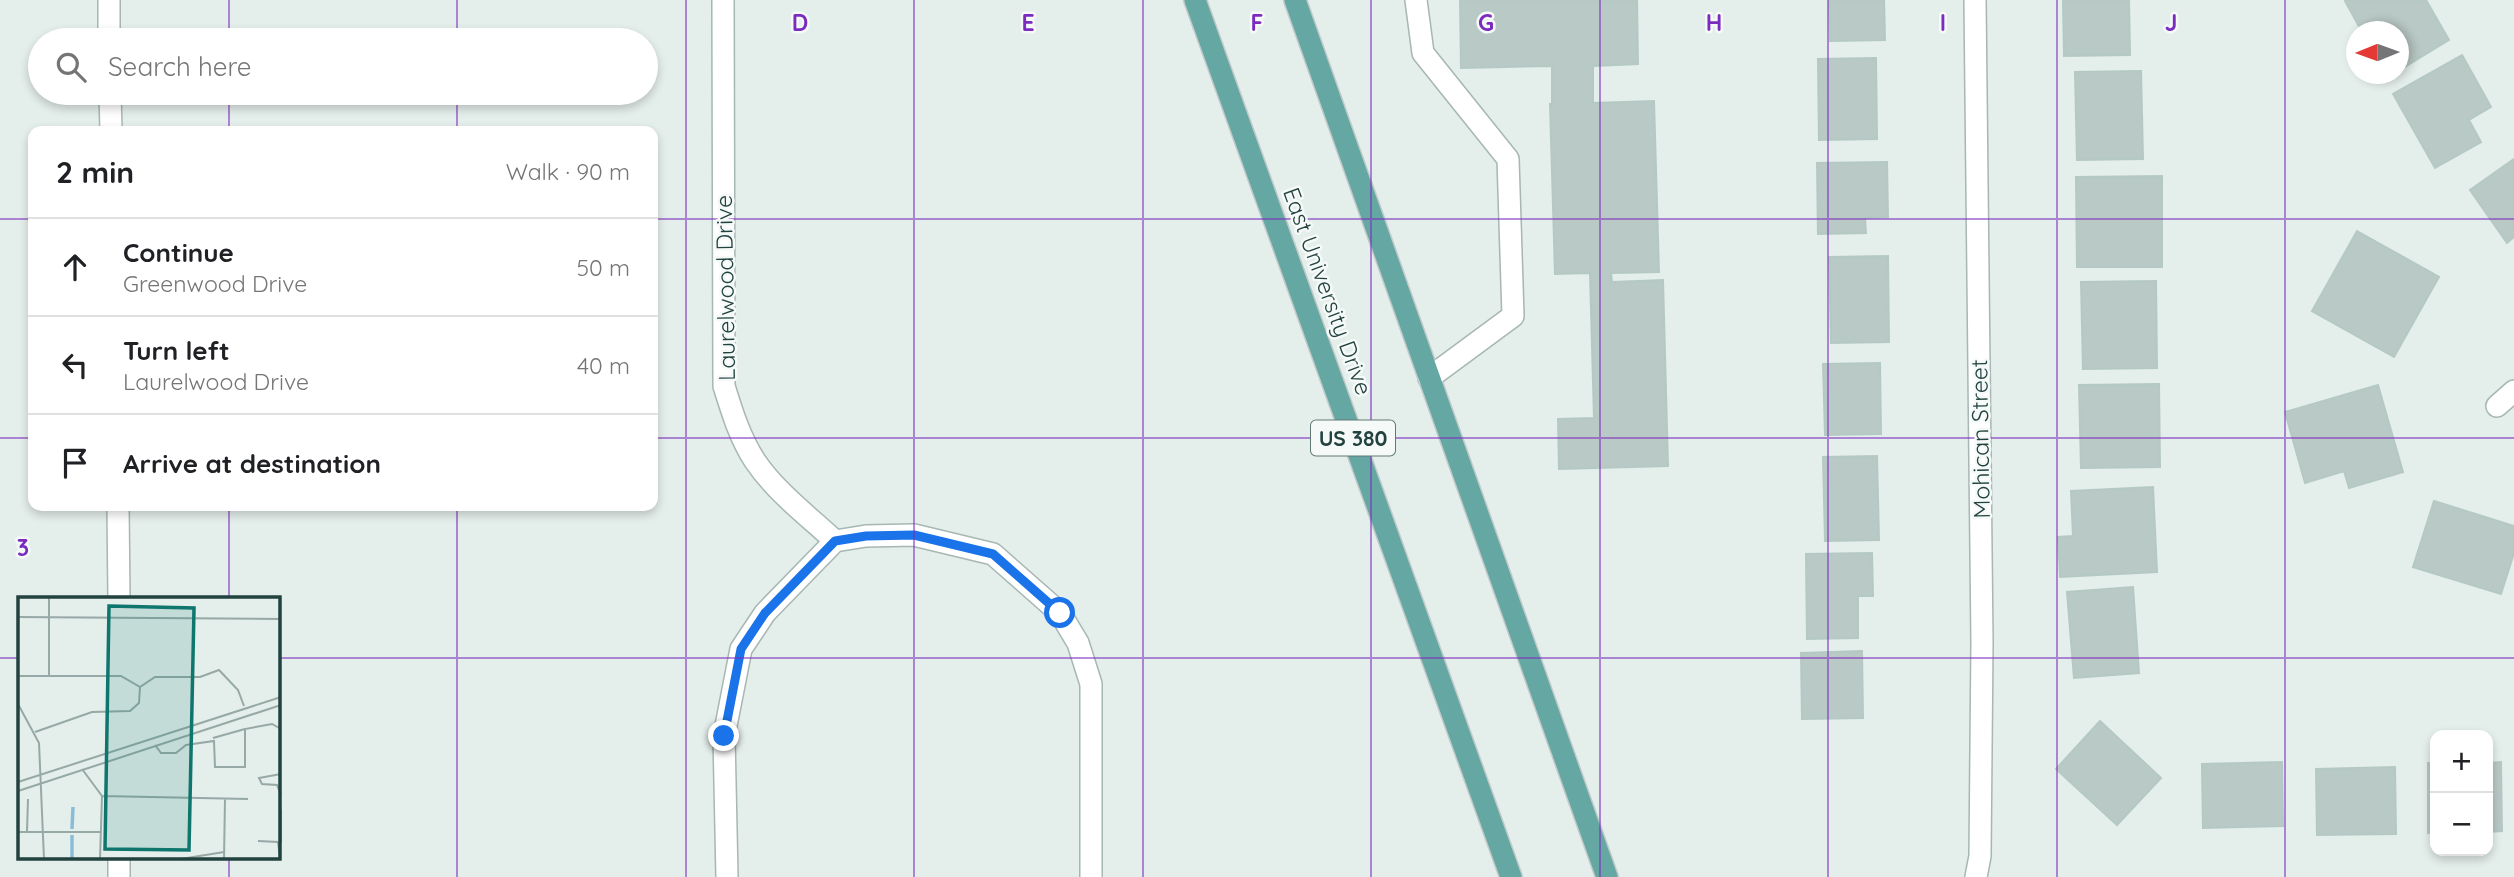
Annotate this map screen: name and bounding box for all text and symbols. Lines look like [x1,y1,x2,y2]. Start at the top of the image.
text: D [792,8,808,37]
text: E [1021,8,1035,37]
text: F [1251,8,1263,37]
text: G [1478,8,1494,37]
text: H [1706,8,1722,37]
text: I [1940,8,1946,37]
text: J [2165,8,2177,37]
north arrow [2346,21,2409,84]
search box [28,28,658,105]
icon: search [52,48,90,86]
text: Search here [108,50,252,83]
text: 2 min [56,153,134,191]
text: Walk · 90 m [506,157,630,186]
street label: East University Drive [1277,183,1379,399]
street label: Laurelwood Drive [709,195,741,381]
text: Continue [123,236,234,269]
icon: ahead [56,248,94,286]
text: 50 m [577,253,630,282]
text: Greenwood Drive [123,269,307,298]
text: Turn left [123,334,230,367]
icon: left [56,346,94,384]
text: 40 m [577,351,630,380]
street label: Mohican Street [1964,359,1996,519]
text: Laurelwood Drive [123,367,309,396]
road number: US 380 [1311,420,1395,456]
icon: arrive [56,444,94,482]
text: Arrive at destination [123,447,381,480]
text: 3 [17,533,29,562]
inset map [18,597,280,860]
route start [1044,597,1075,628]
route end [708,720,739,751]
map controls [2430,730,2493,856]
button: + [2430,730,2493,793]
button: − [2430,793,2493,856]

